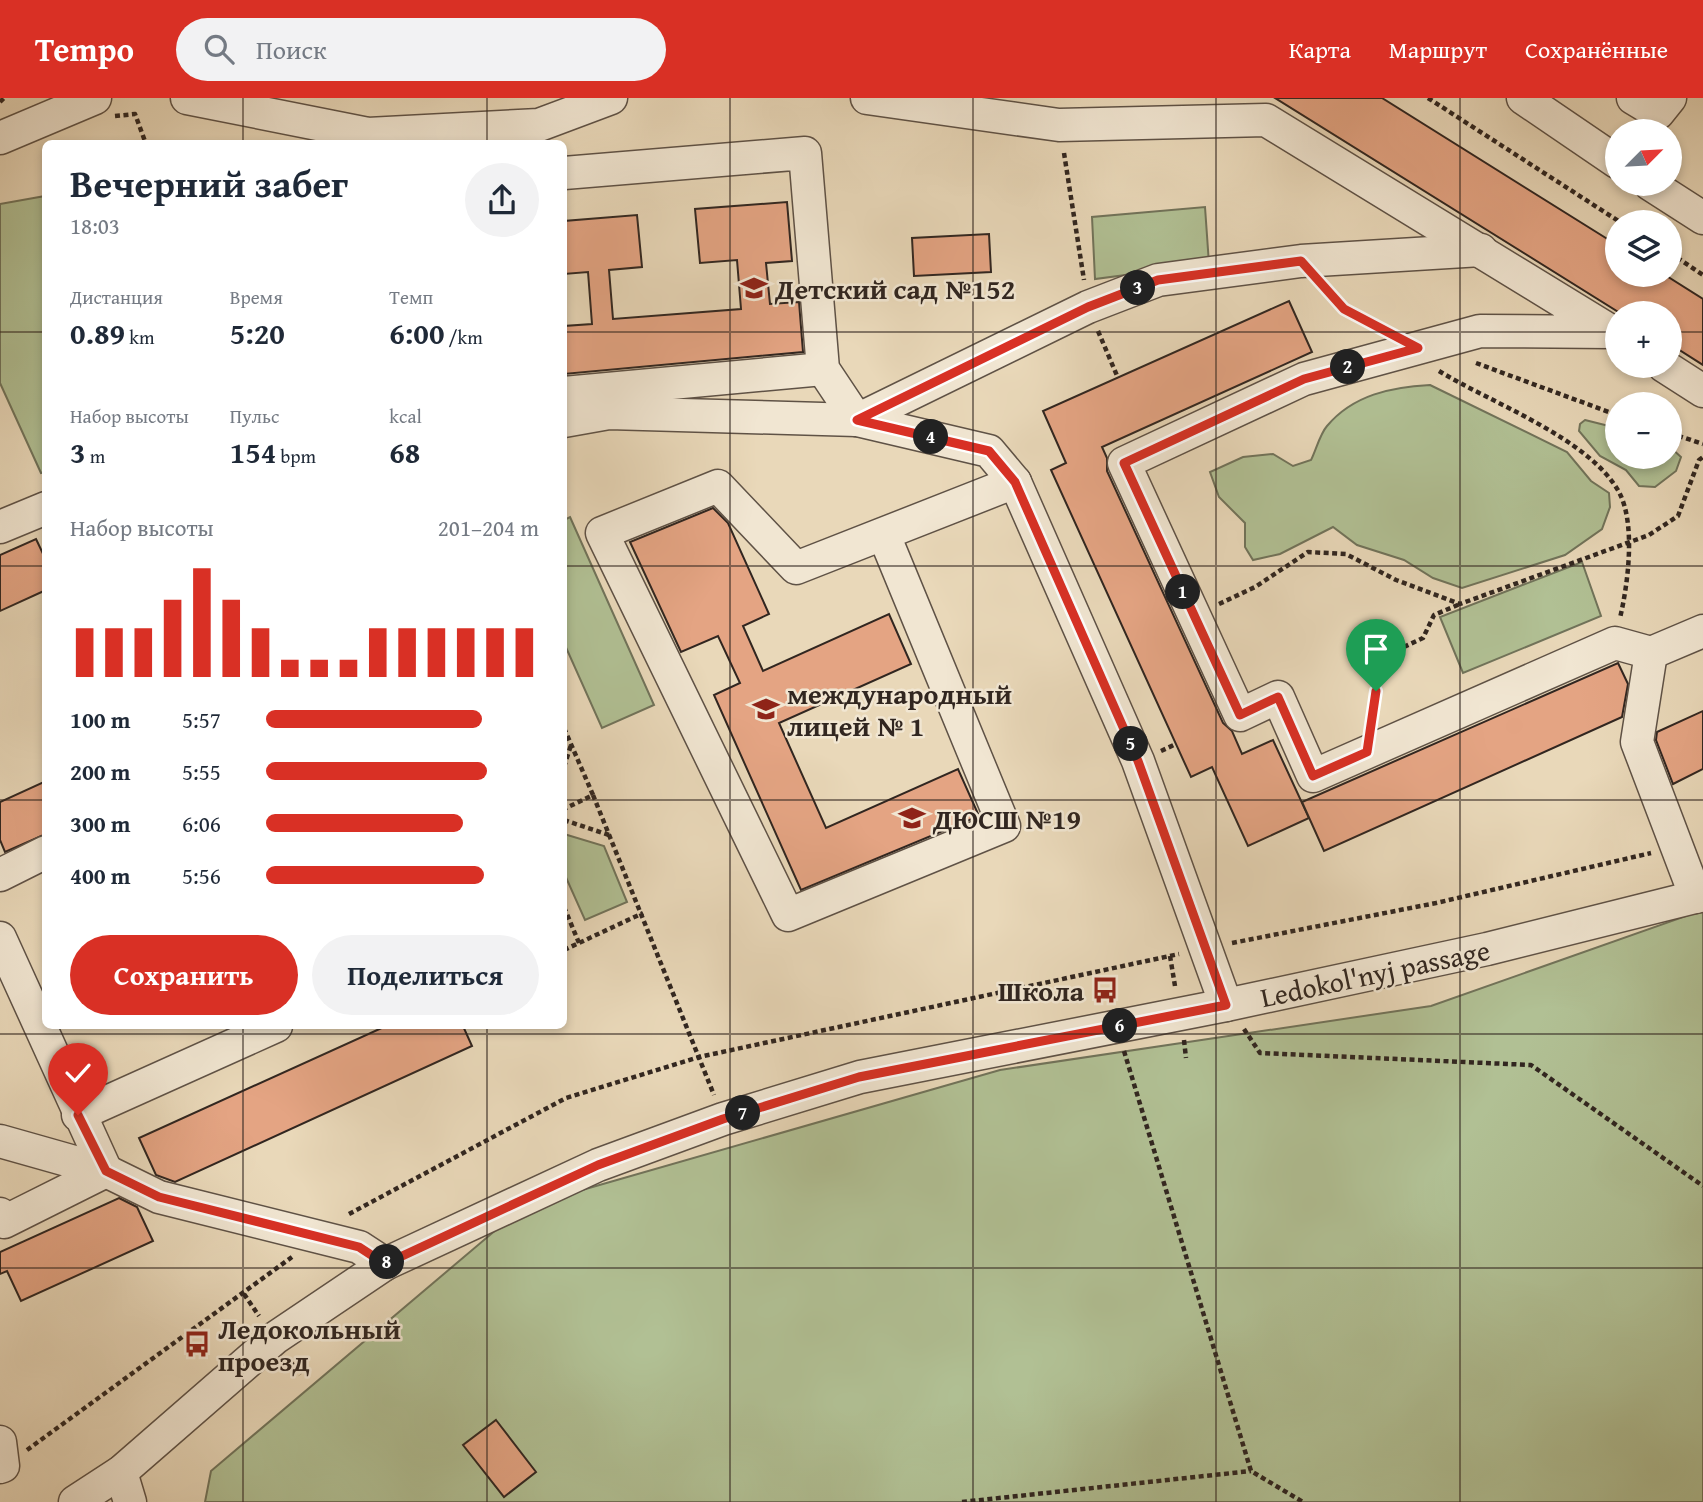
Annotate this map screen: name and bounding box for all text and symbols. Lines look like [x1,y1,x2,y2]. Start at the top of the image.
search box [176,18,666,81]
text: Tempo [35,25,134,73]
icon: search [200,30,238,68]
text: Поиск [256,30,327,69]
text: Карта [1289,32,1351,67]
text: Маршрут [1389,32,1487,67]
text: Сохранённые [1525,32,1668,67]
north arrow [1605,119,1682,196]
map controls [1605,119,1682,469]
text: Вечерний забег [70,155,348,211]
button: share [465,163,539,237]
text: 18:03 [70,209,120,242]
button: layers [1605,210,1682,287]
place label: Детский сад №152 [774,268,1015,309]
pin: 3 [1120,270,1156,306]
school or university icon: Детский сад №152 [739,273,769,303]
text: 3 [1133,273,1142,301]
text: Дистанция [70,283,163,311]
text: Время [230,283,283,311]
text: Темп [389,283,433,311]
button: + [1605,301,1682,378]
text: 0.89 [70,311,125,355]
text: 5:20 [230,311,285,355]
text: 6:00 [389,311,444,355]
text: km [125,323,154,351]
text: /km [444,323,483,351]
pin: 2 [1330,350,1366,384]
text: 2 [1343,352,1352,380]
button: − [1605,392,1682,469]
text: Набор высоты [70,402,189,430]
text: Пульс [230,402,279,430]
text: kcal [389,402,422,430]
pin: 4 [914,420,948,454]
text: 4 [926,422,935,450]
text: 3 [70,430,86,474]
text: 154 [230,430,276,474]
text: 68 [389,430,420,474]
text: m [86,442,105,470]
text: bpm [276,442,316,470]
text: Набор высоты [70,511,214,544]
text: 201–204 m [438,511,539,544]
pin: 1 [1166,574,1200,610]
text: 1 [1178,577,1187,605]
pin [1346,619,1406,691]
icon: arrive [1357,630,1395,668]
place label: международный лицей № 1 [787,673,1012,746]
school or university icon: международный лицей № 1 [751,694,781,724]
text: 100 m [70,703,131,736]
text: 5:57 [182,703,221,736]
pin: 5 [1114,726,1148,762]
text: 5 [1126,729,1135,757]
text: 200 m [70,755,131,788]
text: 5:55 [182,755,221,788]
place label: ДЮСШ №19 [932,798,1081,839]
school or university icon: ДЮСШ №19 [897,803,927,833]
text: 300 m [70,807,131,840]
text: 6:06 [182,807,221,840]
text: 400 m [70,859,131,892]
text: 5:56 [182,859,221,892]
street label: Ledokol'nyj passage [1257,929,1493,1017]
button: Сохранить [70,935,298,1015]
button: Поделиться [312,935,539,1015]
place label: Школа [998,970,1085,1011]
bus stop icon: Школа [1090,975,1120,1005]
pin: 6 [1102,1009,1138,1044]
text: 6 [1115,1011,1124,1039]
pin [48,1043,108,1115]
icon: check [59,1054,97,1092]
pin: 7 [726,1096,760,1130]
text: 7 [738,1098,747,1126]
pin: 8 [370,1244,404,1280]
text: 8 [382,1247,391,1275]
place label: Ледокольный проезд [218,1308,401,1381]
bus stop icon: Ледокольный проезд [182,1329,212,1359]

